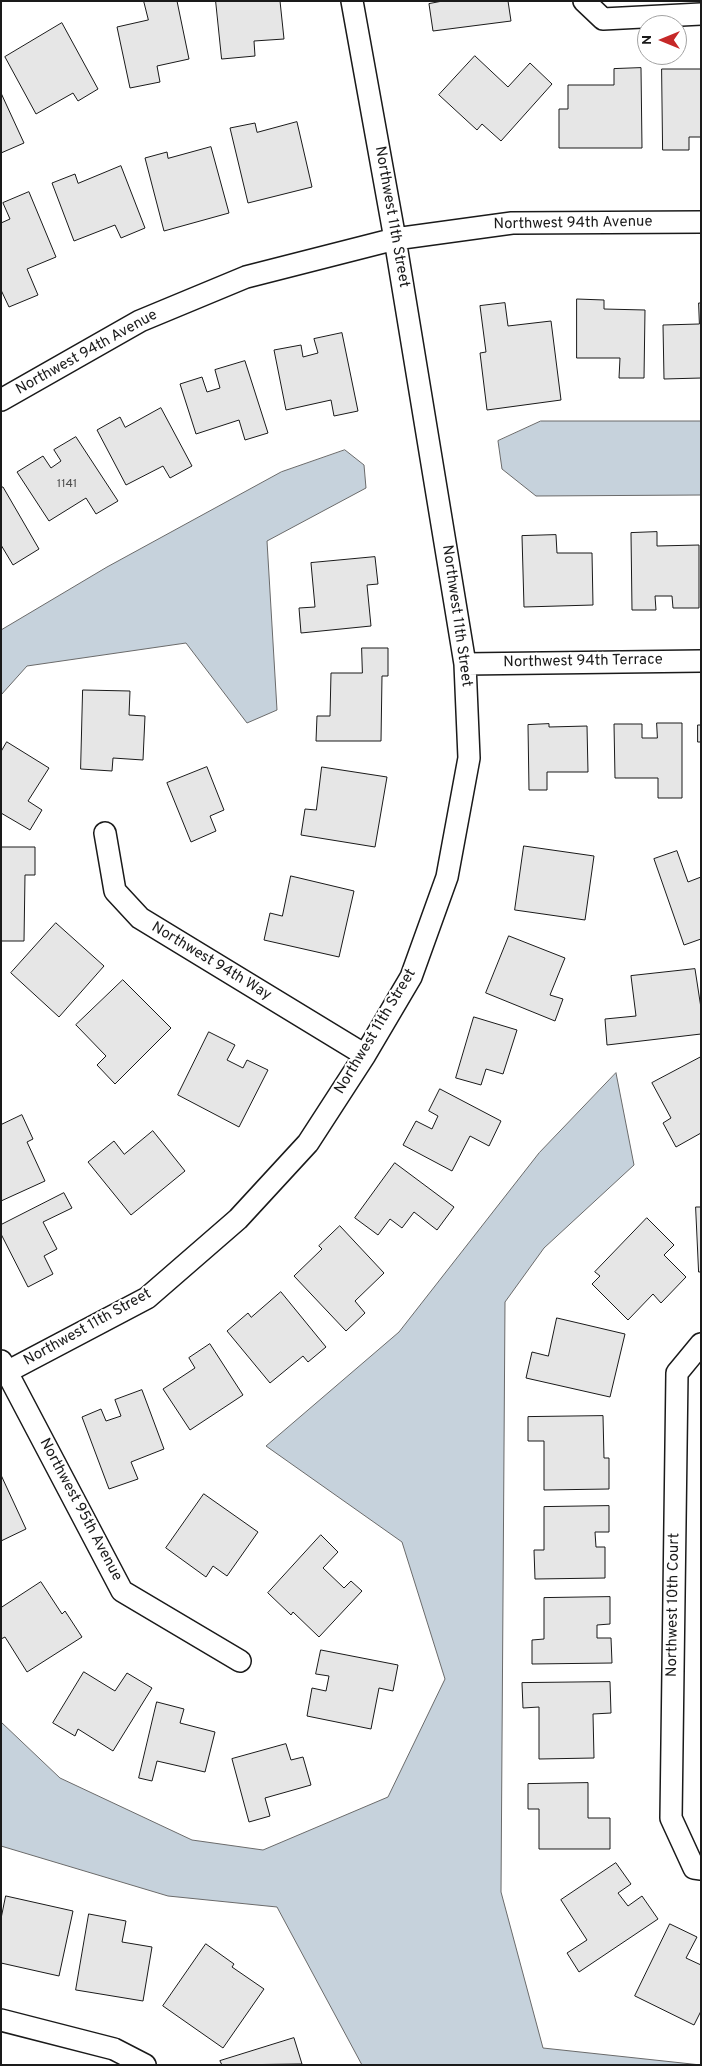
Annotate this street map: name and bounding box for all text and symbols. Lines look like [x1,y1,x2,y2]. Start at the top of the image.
north arrow [637,15,687,65]
text: N [639,35,656,45]
street label: Northwest 11th Street [370,145,412,289]
street label: Northwest 94th Avenue [493,214,653,234]
street label: Northwest 94th Avenue [13,307,161,399]
house number: 1141 [57,478,77,492]
street label: Northwest 11th Street [437,544,475,688]
street label: Northwest 94th Terrace [503,652,663,672]
street label: Northwest 94th Way [148,919,274,1005]
street label: Northwest 11th Street [331,966,421,1098]
street label: Northwest 11th Street [21,1285,155,1371]
street label: Northwest 95th Avenue [35,1436,125,1584]
street label: Northwest 10th Court [664,1533,684,1677]

